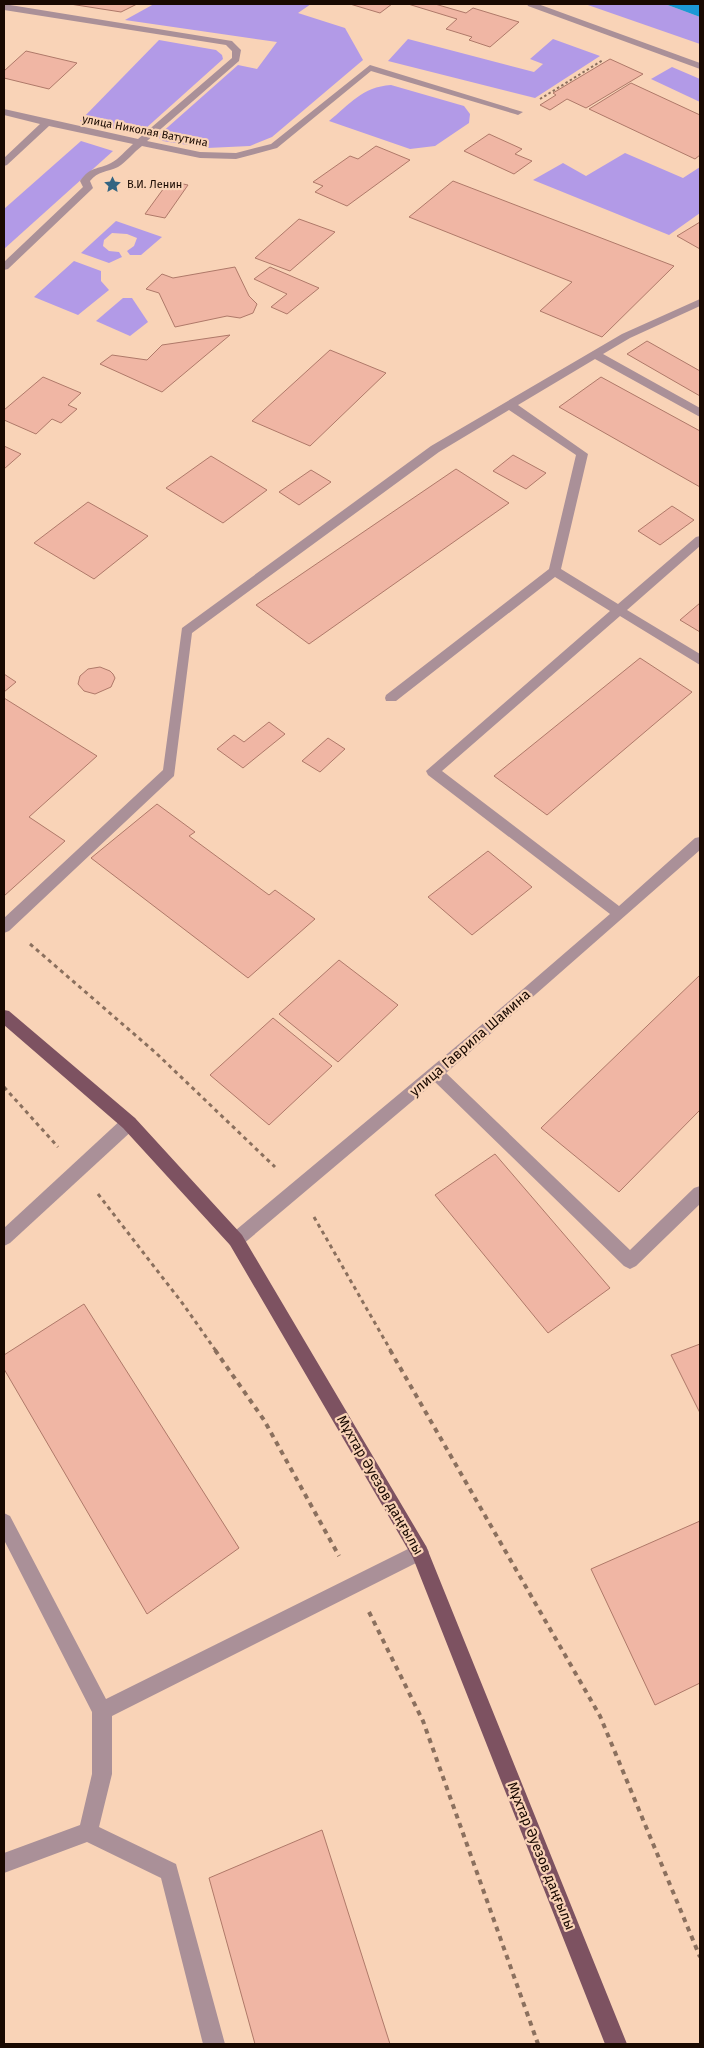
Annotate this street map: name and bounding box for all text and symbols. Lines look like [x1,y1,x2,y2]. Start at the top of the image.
street label: улица Николая Ватутина [81,112,209,150]
place icon: В.И. Ленин [103,174,123,194]
place label: В.И. Ленин [127,178,182,191]
street label: улица Гаврила Шамина [406,986,534,1100]
street label: Мұхтар Әуезов даңғылы [333,1412,427,1558]
street label: Мұхтар Әуезов даңғылы [503,1779,579,1933]

